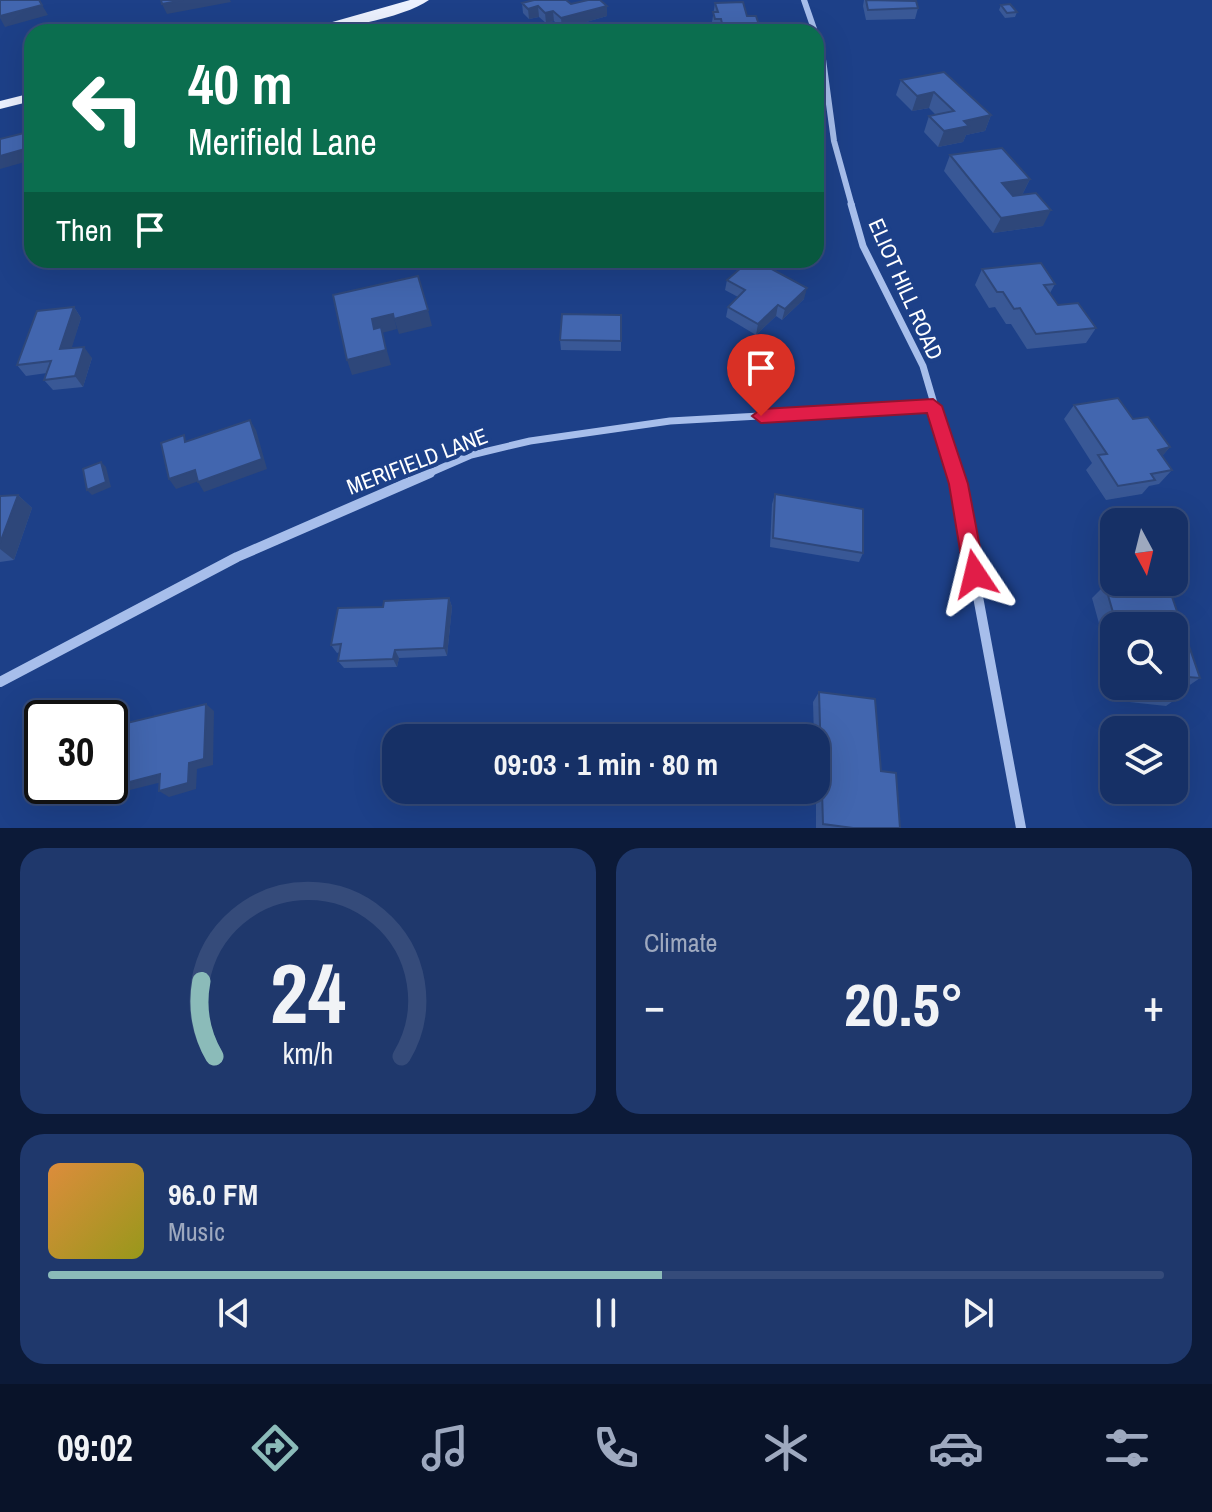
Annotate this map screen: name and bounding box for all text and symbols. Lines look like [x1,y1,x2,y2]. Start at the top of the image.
text: 40 m [188,46,293,121]
icon: left [56,56,160,160]
text: Merifield Lane [188,118,377,166]
icon: arrive [128,208,172,252]
text: Then [56,210,112,250]
street label: ELIOT HILL ROAD [861,214,951,364]
pin [727,334,795,416]
icon: arrive [739,346,783,390]
street label: MERIFIELD LANE [342,420,492,502]
north arrow [1100,508,1188,596]
map controls [1100,508,1188,804]
position arrow [933,532,1017,616]
button: search [1100,612,1188,700]
speed limit sign: 30 [24,700,128,804]
button: layers [1100,716,1188,804]
text: 09:03 · 1 min · 80 m [494,744,718,784]
text: Climate [644,925,717,960]
text: 24 [270,937,346,1049]
text: 20.5° [844,964,964,1045]
text: − [644,975,665,1035]
text: + [1143,975,1164,1035]
text: km/h [283,1034,333,1073]
text: 96.0 FM [168,1174,258,1214]
text: Music [168,1214,225,1249]
icon: previous [212,1291,256,1335]
icon: pause [584,1291,628,1335]
icon: next [956,1291,1000,1335]
icon: directions [247,1420,303,1476]
icon: music [417,1420,473,1476]
icon: phone [588,1420,644,1476]
icon: climate [758,1420,814,1476]
icon: car [928,1420,984,1476]
icon: filters [1099,1420,1155,1476]
text: 09:02 [57,1424,133,1472]

